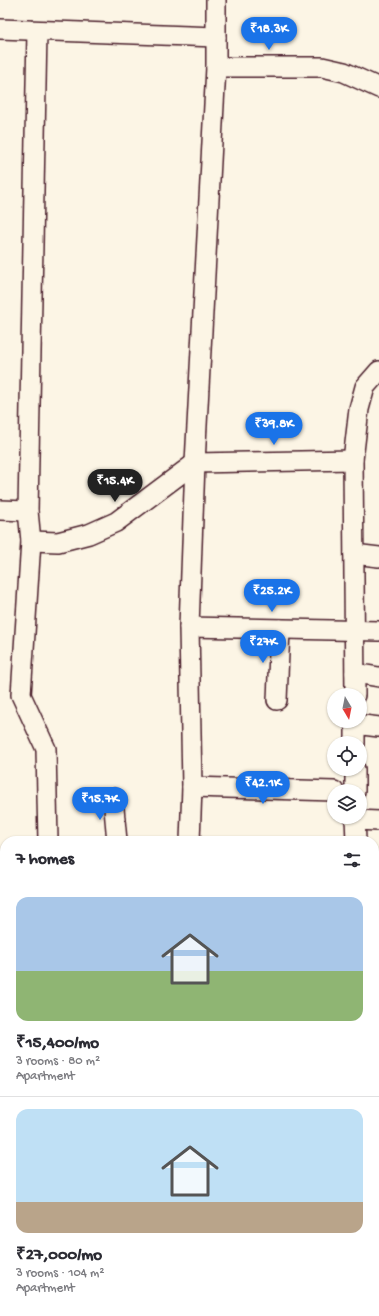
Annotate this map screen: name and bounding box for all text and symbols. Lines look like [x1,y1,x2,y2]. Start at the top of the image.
pin: ₹18.3K [236,17,302,51]
text: ₹18.3K [250,22,288,37]
pin: ₹39.8K [241,412,307,446]
text: ₹39.8K [254,417,294,432]
pin: ₹15.4K [82,469,148,503]
text: ₹15.4K [97,474,133,489]
pin: ₹25.2K [239,579,305,613]
text: ₹25.2K [253,584,291,599]
pin: ₹27K [239,630,287,664]
text: ₹27K [249,635,277,650]
north arrow [327,688,367,728]
map controls [327,688,367,824]
button: locate [327,736,367,776]
pin: ₹42.1K [230,771,296,805]
text: ₹42.1K [245,776,281,791]
button: layers [327,784,367,824]
pin: ₹15.7K [67,787,133,821]
text: ₹15.7K [81,792,119,807]
icon: filters [341,849,363,871]
text: 7 homes [16,850,74,870]
icon: home [154,923,226,995]
text: ₹15,400/mo [16,1034,99,1054]
text: 3 rooms · 80 m² [16,1054,100,1069]
text: Apartment [16,1069,75,1084]
icon: home [154,1135,226,1207]
text: ₹27,000/mo [16,1246,102,1266]
text: 3 rooms · 104 m² [16,1266,104,1281]
text: Apartment [16,1281,75,1296]

